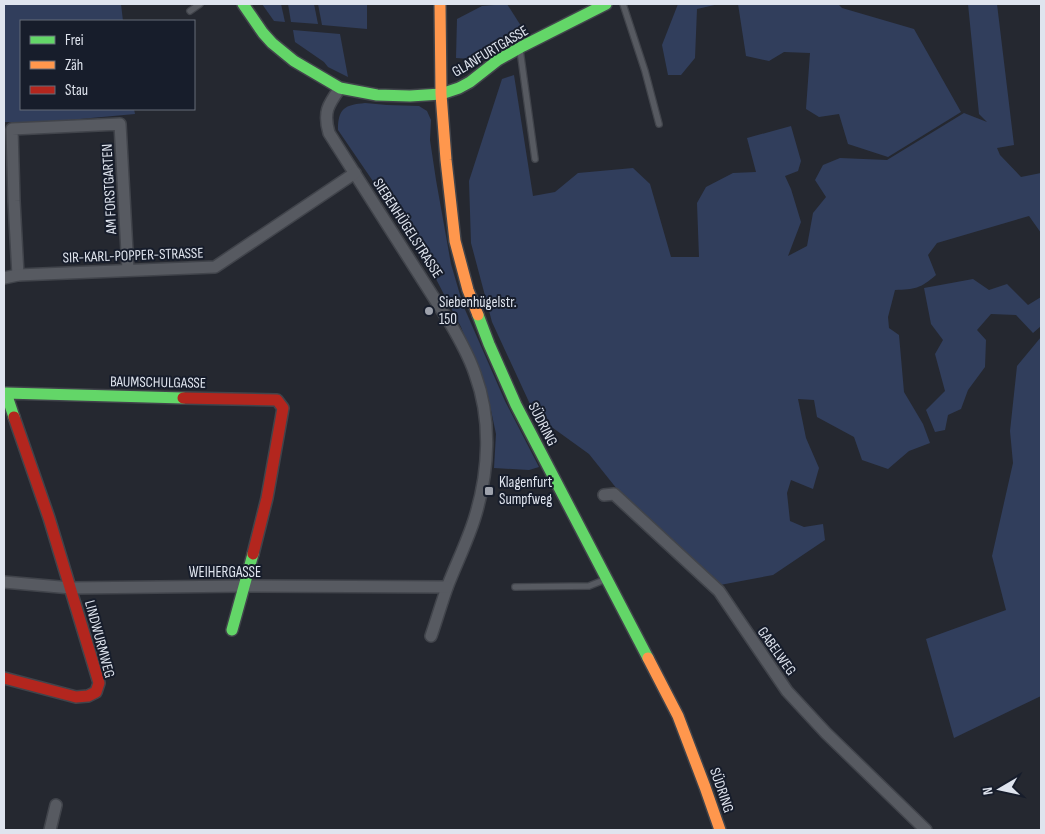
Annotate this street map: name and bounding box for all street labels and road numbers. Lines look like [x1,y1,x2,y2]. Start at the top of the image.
street label: GLANFURTGASSE [449,21,532,82]
street label: AM FORSTGARTEN [98,143,121,236]
street label: SIEBENHÜGELSTRASSE [368,175,447,282]
street label: SIR-KARL-POPPER-STRASSE [62,244,204,267]
street label: BAUMSCHULGASSE [110,372,206,393]
street label: SÜDRING [524,399,562,449]
street label: WEIHERGASSE [189,563,261,582]
street label: LINDWURMWEG [80,598,119,680]
street label: GABELWEG [753,623,800,679]
street label: SÜDRING [705,765,738,815]

